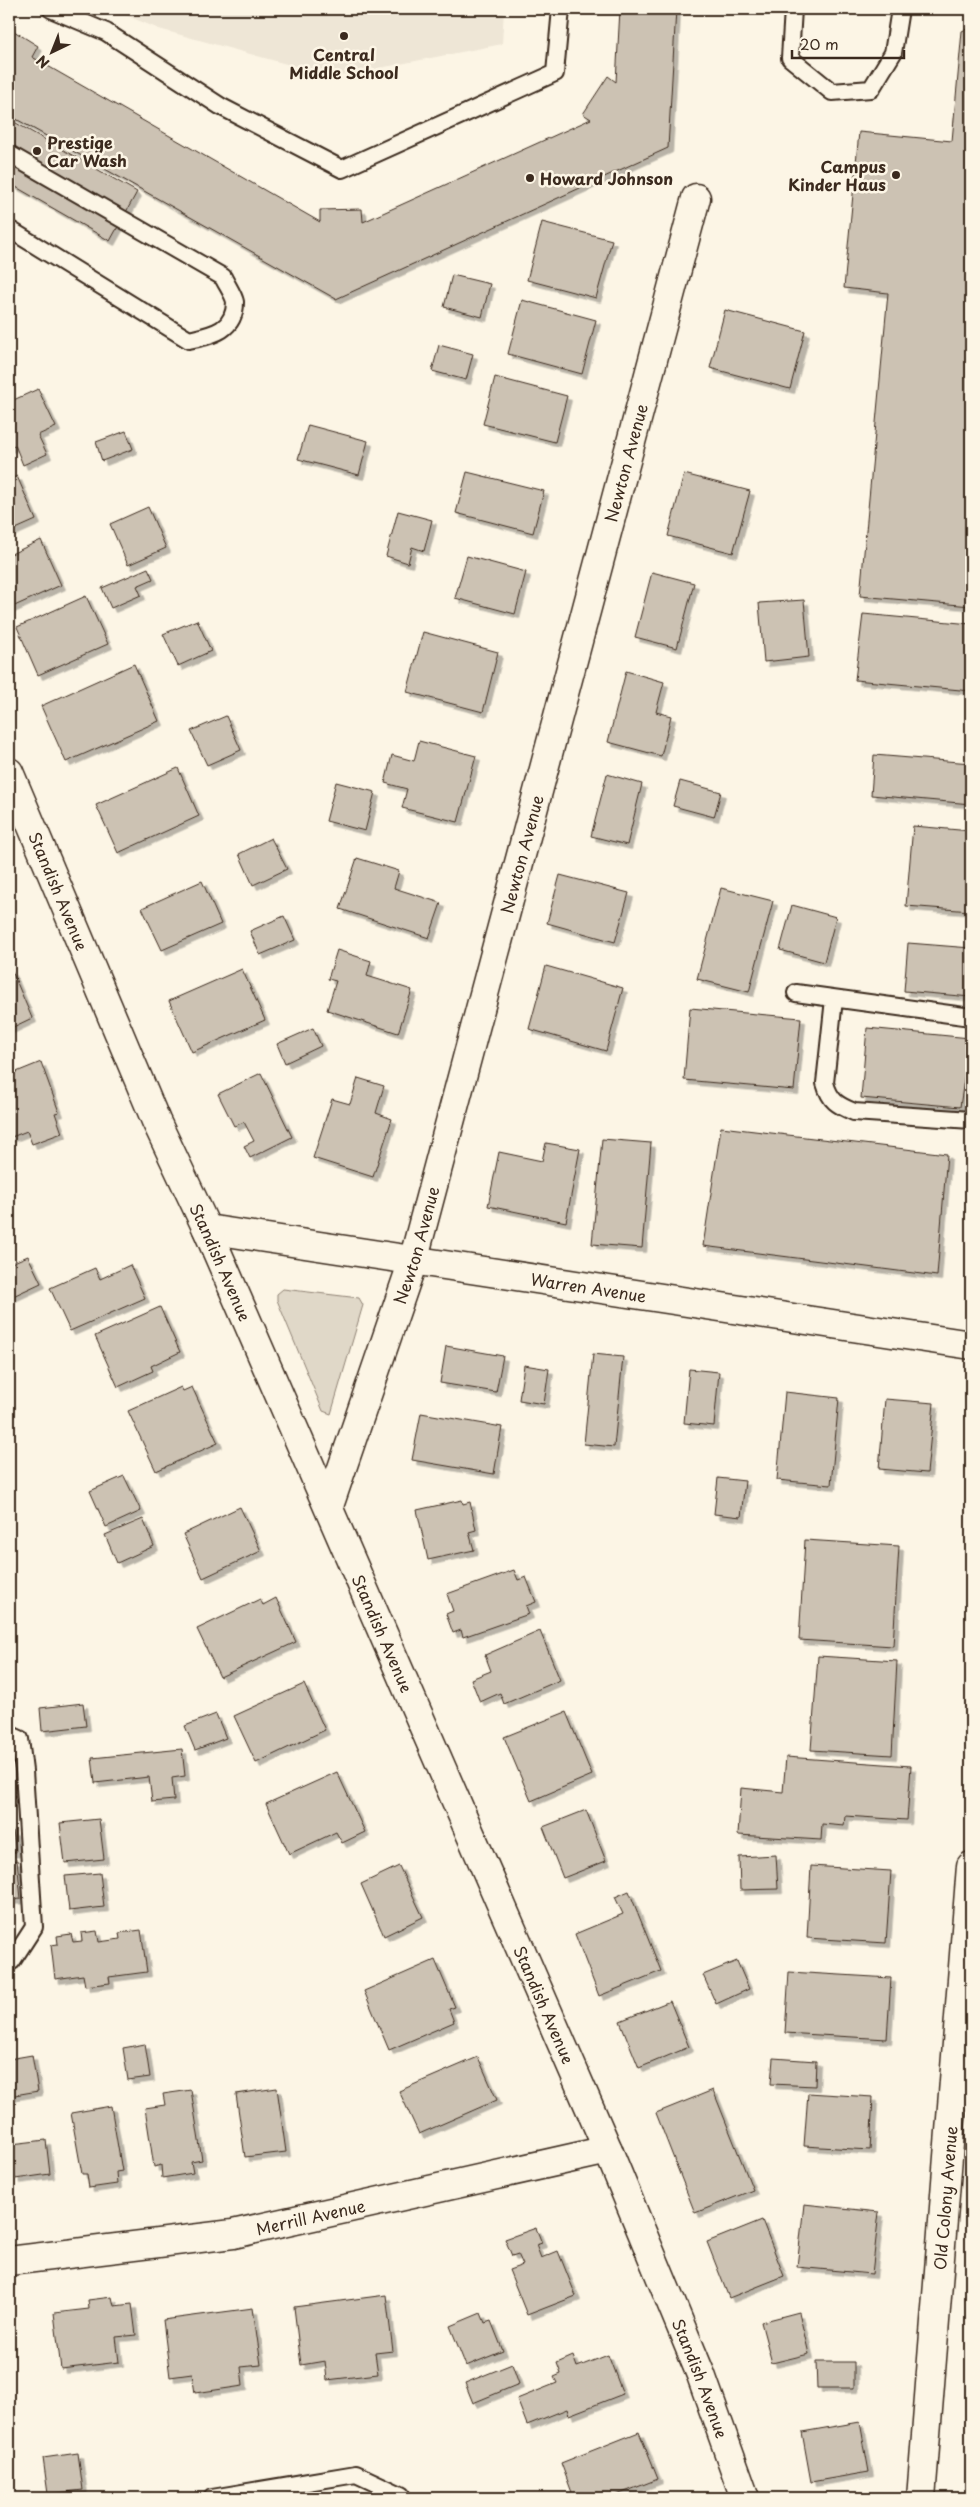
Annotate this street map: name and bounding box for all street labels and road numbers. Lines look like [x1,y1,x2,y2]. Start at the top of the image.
street label: Newton Avenue [598,401,653,525]
street label: Newton Avenue [494,792,549,916]
street label: Standish Avenue [23,828,95,954]
street label: Newton Avenue [387,1183,444,1307]
street label: Standish Avenue [184,1199,258,1325]
street label: Warren Avenue [529,1266,648,1308]
street label: Standish Avenue [347,1570,419,1696]
street label: Standish Avenue [508,1942,581,2067]
street label: Old Colony Avenue [927,2125,962,2271]
street label: Merrill Avenue [254,2193,368,2240]
street label: Standish Avenue [667,2315,735,2441]

